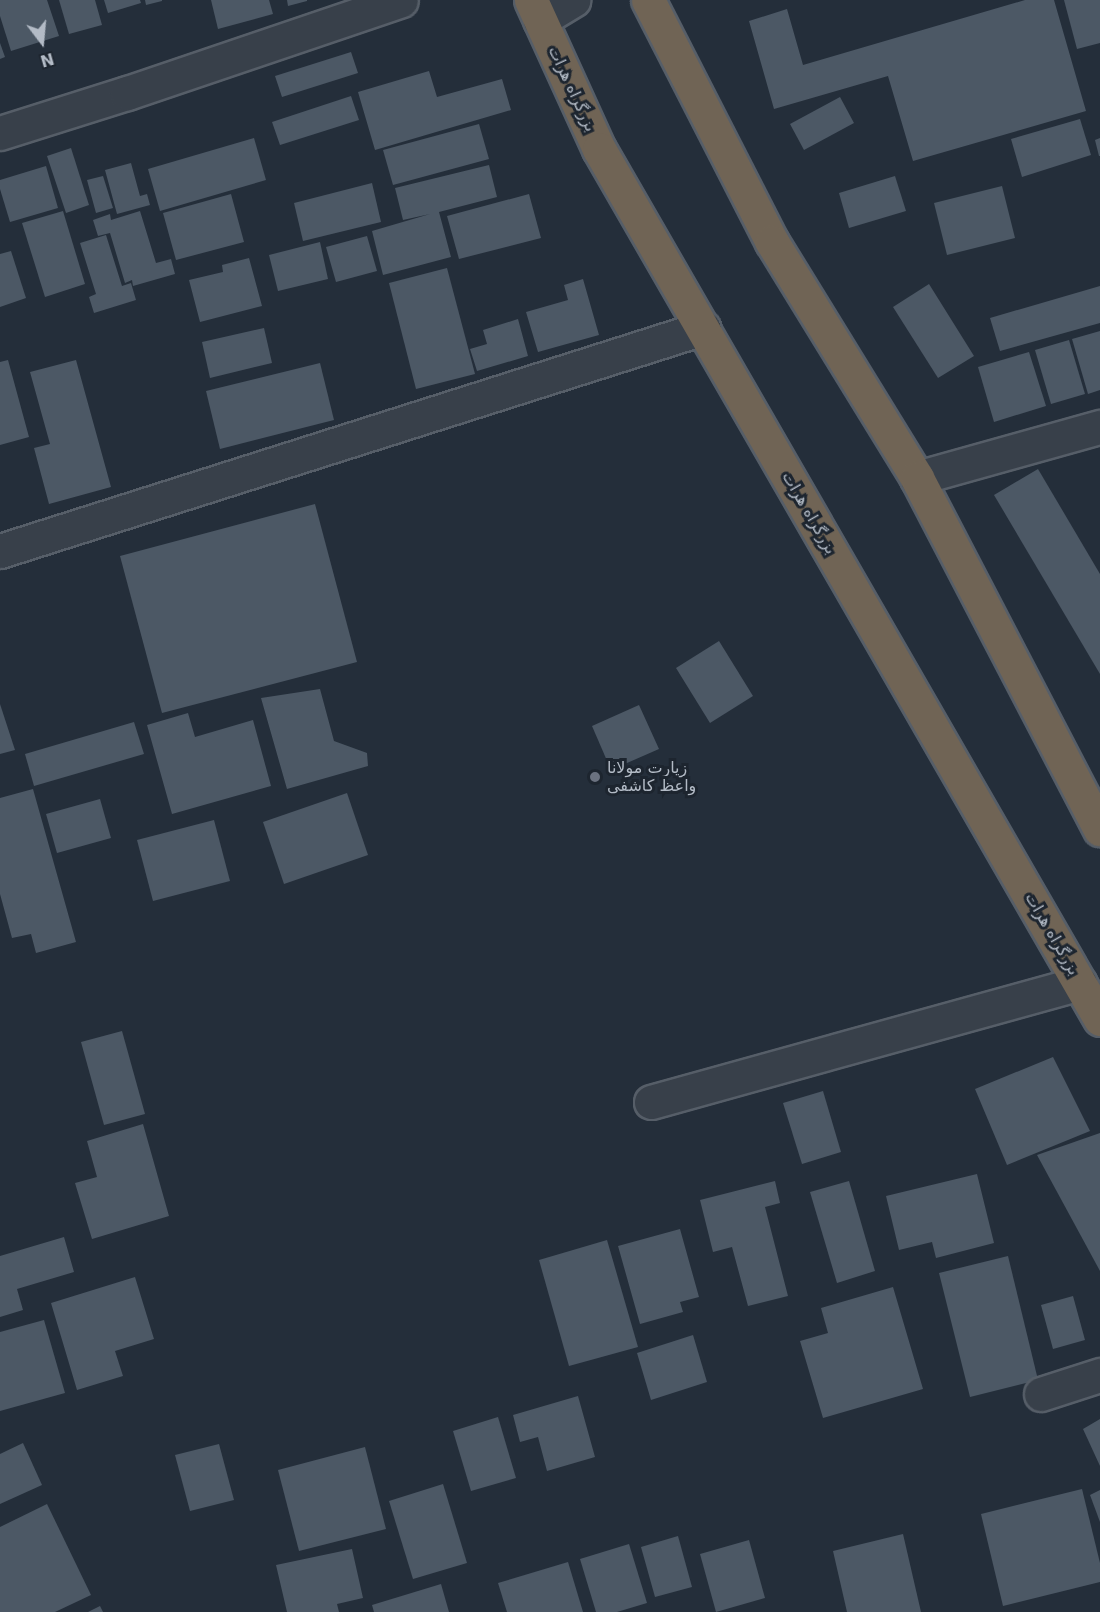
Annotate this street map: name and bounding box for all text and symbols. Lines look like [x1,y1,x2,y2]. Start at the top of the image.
north arrow [12,12,72,72]
street label: بزرگراه هرات [544,43,600,135]
text: N [38,49,56,71]
street label: بزرگراه هرات [778,468,840,558]
place label: زیارت مولانا واعظ کاشفی [607,758,696,796]
marker: زیارت مولانا واعظ کاشفی [588,770,602,784]
street label: بزرگراه هرات [1021,889,1083,979]

